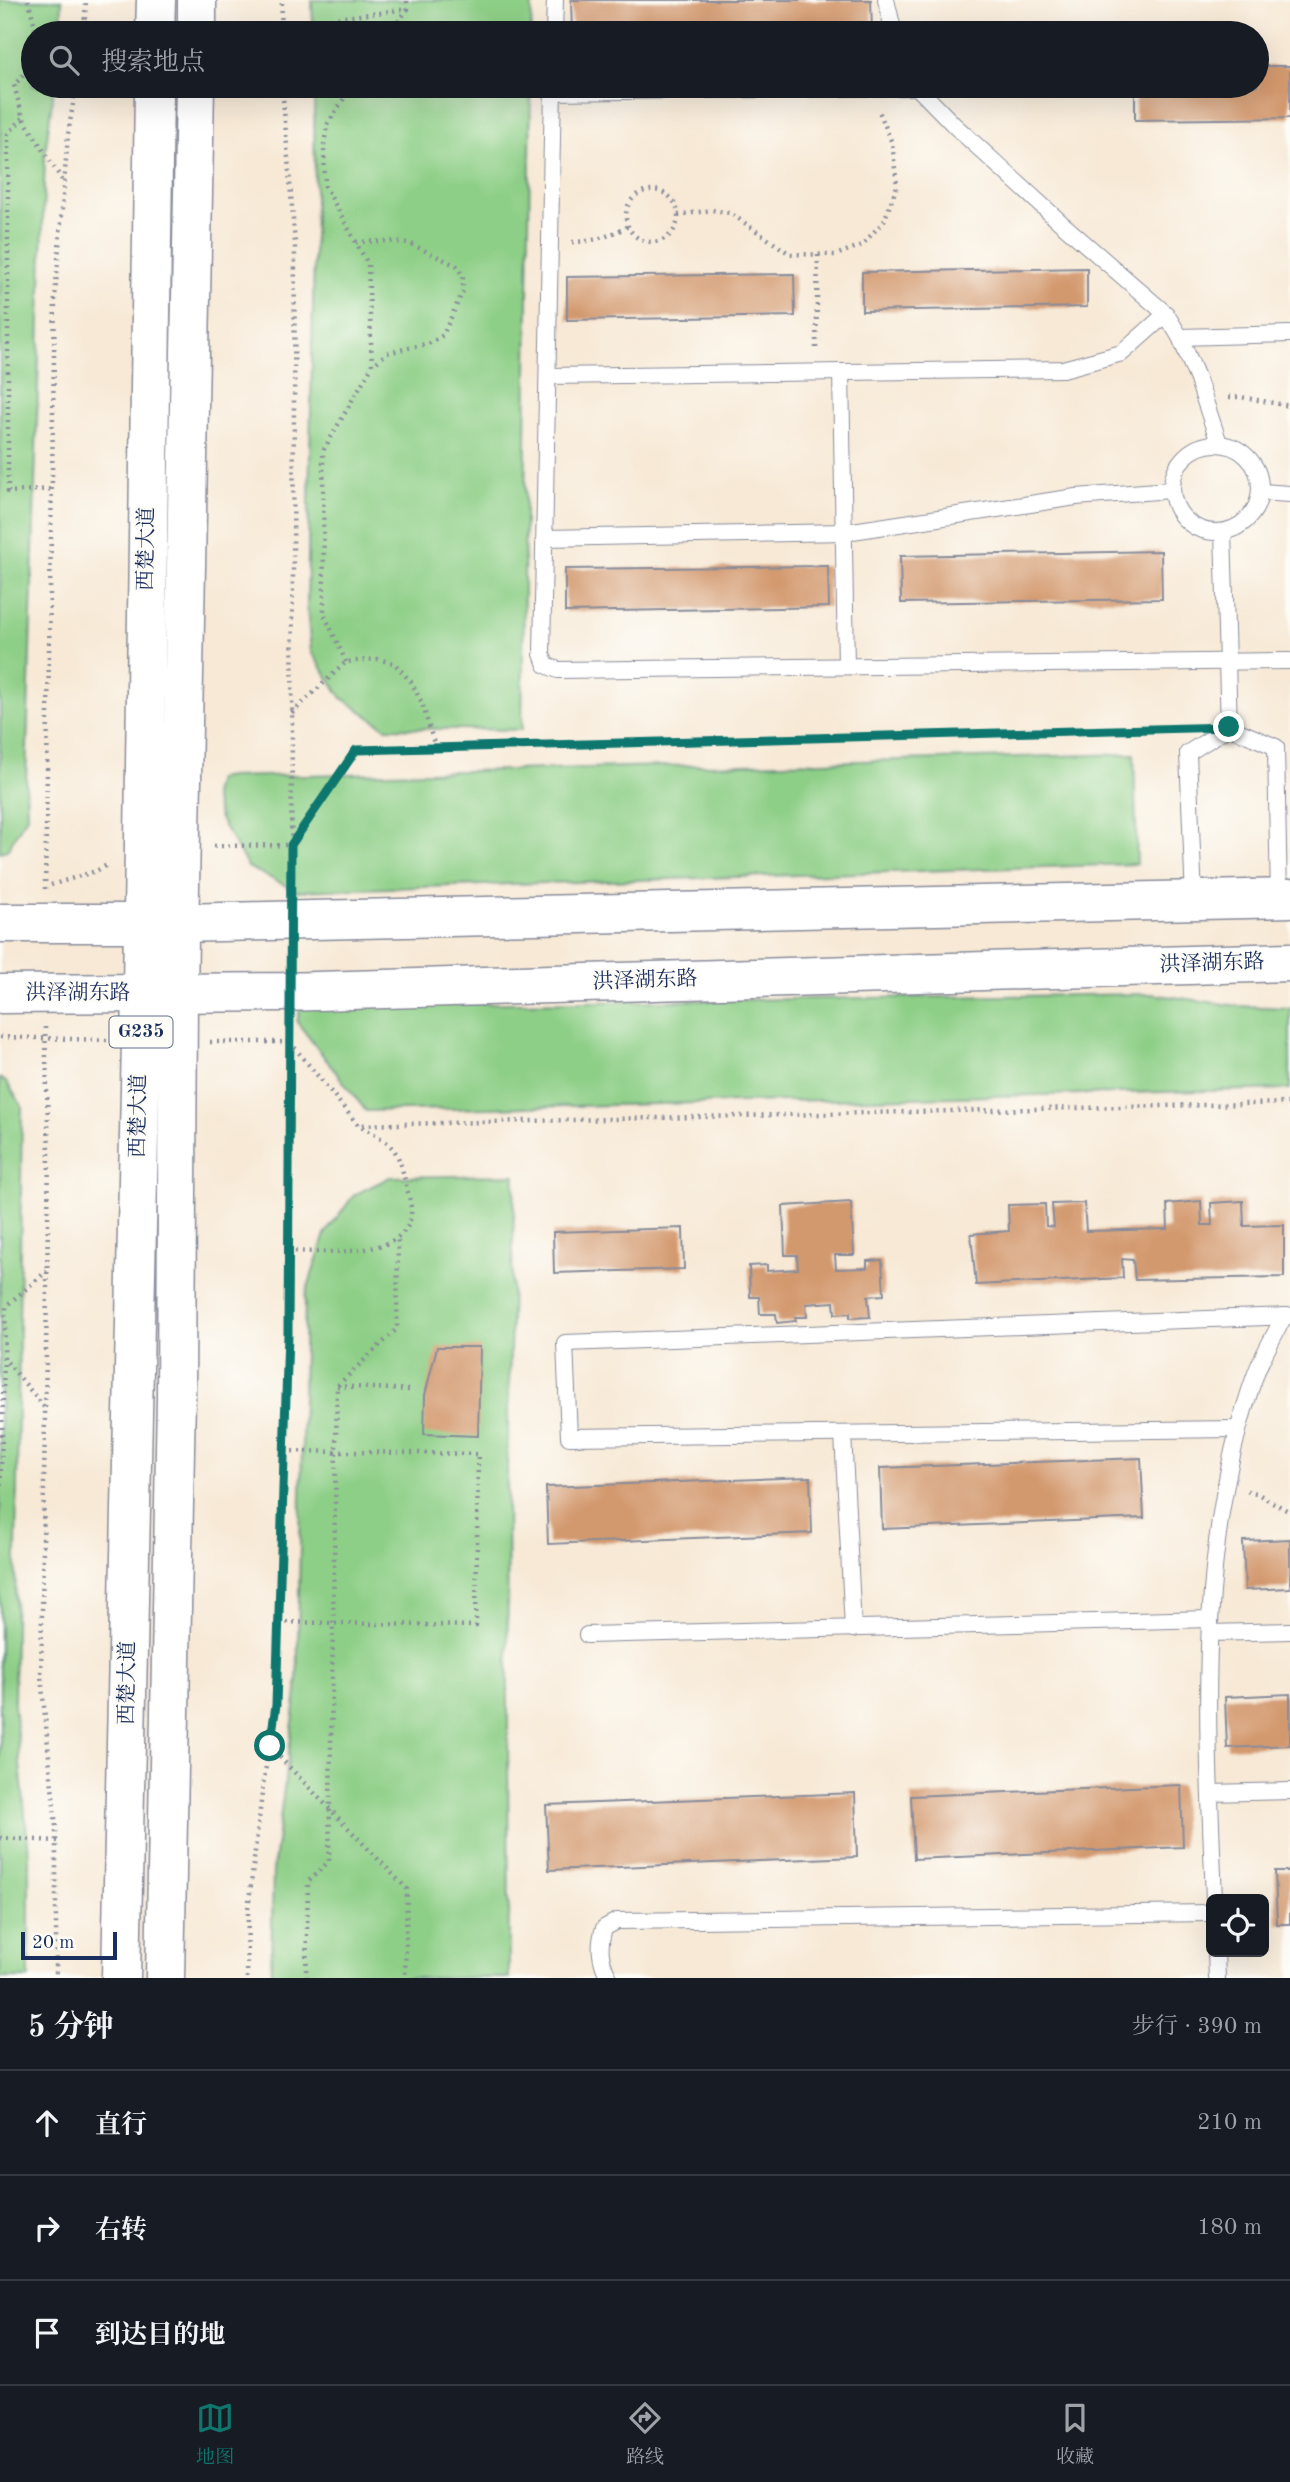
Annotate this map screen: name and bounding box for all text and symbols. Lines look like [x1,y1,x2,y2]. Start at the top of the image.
search box [21,21,1269,98]
icon: search [45,41,83,79]
text: 搜索地点 [101,50,205,76]
street label: 西楚大道 [134,507,158,591]
route end [1213,711,1244,742]
street label: 洪泽湖东路 [1159,950,1265,976]
street label: 洪泽湖东路 [592,967,698,993]
street label: 洪泽湖东路 [26,981,131,1004]
road number: G235 [110,1016,172,1048]
street label: 西楚大道 [126,1074,150,1158]
street label: 西楚大道 [115,1641,139,1725]
route start [254,1730,285,1761]
map controls [1206,1894,1269,1957]
button: locate [1206,1894,1269,1957]
scale bar [21,1929,117,1961]
text: 20 m [32,1934,74,1953]
text: 5 分钟 [28,2013,114,2043]
text: 步行 · 390 m [1132,2015,1262,2038]
icon: ahead [28,2104,66,2142]
text: 210 m [1197,2111,1262,2134]
text: 直行 [95,2113,147,2139]
icon: right [28,2209,66,2247]
text: 180 m [1197,2216,1262,2239]
text: 右转 [95,2218,147,2244]
icon: arrive [28,2314,66,2352]
text: 到达目的地 [95,2323,225,2349]
tab: 地图 [196,2399,234,2470]
tab: 路线 [626,2399,664,2470]
tab: 收藏 [1056,2399,1094,2470]

